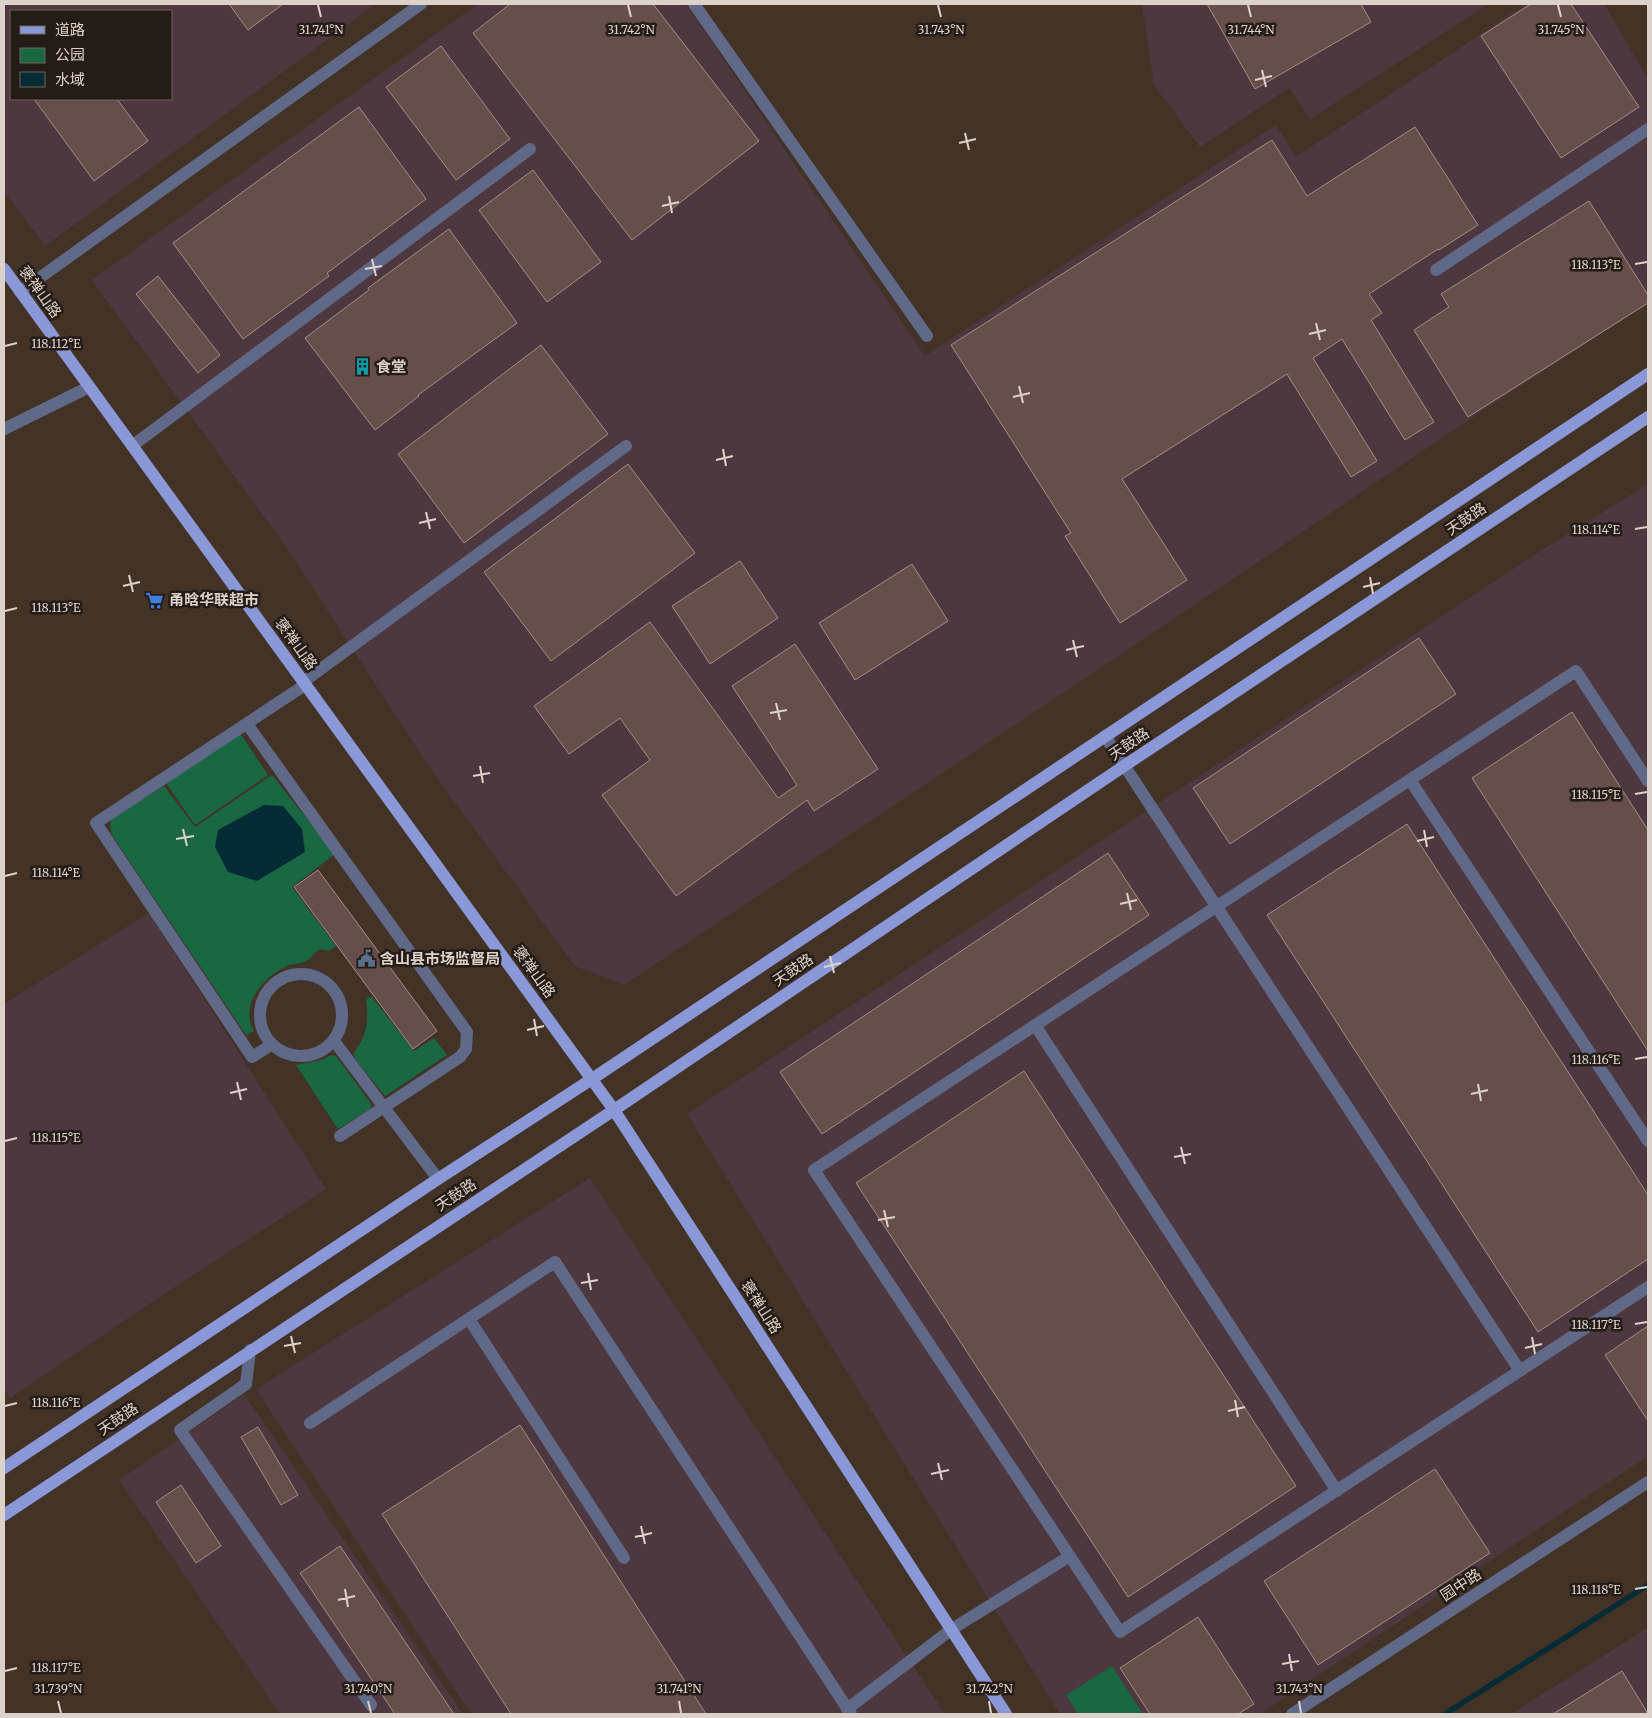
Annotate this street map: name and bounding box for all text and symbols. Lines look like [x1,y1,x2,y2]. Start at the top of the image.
legend [10,10,172,100]
text: 道路 [55,20,85,39]
text: 31.741°N [298,22,344,37]
text: 31.742°N [607,22,655,37]
text: 31.743°N [918,22,965,37]
text: 31.744°N [1227,22,1275,37]
text: 31.745°N [1538,22,1585,37]
text: 公园 [55,45,85,64]
text: 水域 [55,70,85,89]
text: 118.113°E [1571,257,1621,272]
street label: 褒禅山路 [15,262,66,322]
text: 118.112°E [31,336,81,351]
building icon: 食堂 [352,357,372,377]
place label: 食堂 [376,357,406,376]
street label: 天鼓路 [1442,498,1490,539]
text: 118.114°E [1572,522,1621,537]
supermarket icon: 甬晗华联超市 [145,590,165,610]
place label: 甬晗华联超市 [169,590,259,609]
text: 118.113°E [31,600,81,615]
street label: 褒禅山路 [271,614,322,674]
street label: 天鼓路 [1105,723,1153,764]
text: 118.115°E [1571,787,1621,802]
text: 118.114°E [32,865,81,880]
street label: 褒禅山路 [509,942,560,1002]
public building icon: 含山县市场监督局 [356,949,376,969]
place label: 含山县市场监督局 [380,949,500,968]
street label: 天鼓路 [769,949,817,990]
text: 118.116°E [1572,1052,1621,1067]
text: 118.115°E [31,1130,81,1145]
street label: 天鼓路 [432,1174,480,1215]
street label: 褒禅山路 [737,1276,786,1337]
text: 118.117°E [1571,1317,1621,1332]
text: 118.116°E [32,1395,81,1410]
street label: 天鼓路 [94,1398,142,1439]
street label: 园中路 [1437,1564,1485,1605]
text: 118.118°E [1571,1582,1621,1597]
text: 118.117°E [31,1660,81,1675]
text: 31.739°N [34,1681,83,1696]
text: 31.740°N [344,1681,393,1696]
text: 31.741°N [656,1681,702,1696]
text: 31.742°N [965,1681,1013,1696]
text: 31.743°N [1276,1681,1323,1696]

